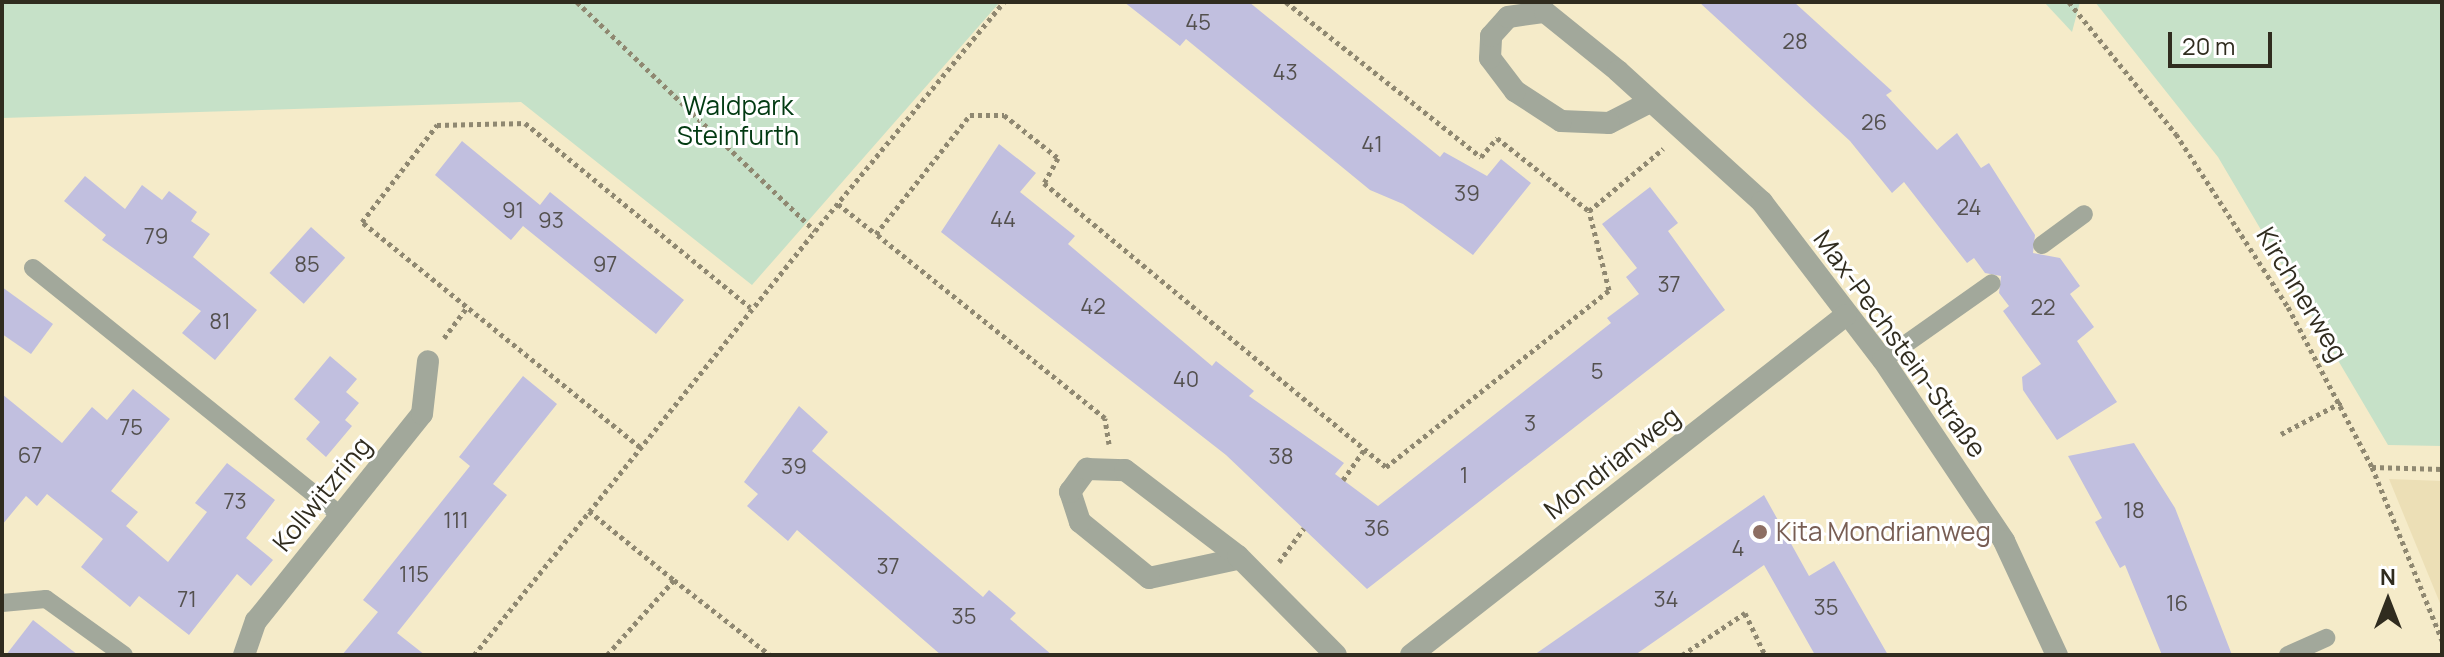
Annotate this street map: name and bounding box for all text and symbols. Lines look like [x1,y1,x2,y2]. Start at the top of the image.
house number: 45 [1185,10,1211,36]
scale bar [2172,16,2276,66]
house number: 28 [1782,29,1808,55]
text: 20 m [2182,29,2235,62]
house number: 43 [1272,60,1298,86]
park label: Waldpark Steinfurth [677,90,799,152]
house number: 26 [1861,110,1887,136]
house number: 41 [1361,132,1383,158]
house number: 39 [1454,181,1480,207]
house number: 24 [1956,195,1982,221]
house number: 91 [502,198,524,224]
house number: 44 [990,207,1016,233]
house number: 93 [538,208,564,234]
street label: Kirchnerweg [2250,222,2354,366]
house number: 79 [144,224,168,250]
street label: Max-Pechstein-Straße [1807,224,1993,464]
house number: 85 [294,252,320,278]
house number: 97 [593,252,617,278]
house number: 37 [1657,272,1681,298]
house number: 42 [1080,294,1106,320]
house number: 22 [2030,295,2056,321]
house number: 81 [209,309,231,335]
house number: 5 [1591,359,1603,385]
house number: 40 [1173,367,1199,393]
street label: Mondrianweg [1538,400,1686,526]
house number: 3 [1524,411,1536,437]
house number: 75 [119,415,143,441]
street label: Kollwitzring [266,430,378,558]
house number: 67 [18,443,42,469]
house number: 38 [1269,444,1293,470]
house number: 39 [781,454,807,480]
house number: 1 [1460,463,1468,489]
house number: 73 [223,489,247,515]
house number: 18 [2123,498,2145,524]
house number: 111 [443,508,469,534]
house number: 36 [1364,516,1390,542]
place label: Kita Mondrianweg [1776,516,1991,548]
marker: Kita Mondrianweg [1751,523,1769,541]
house number: 4 [1732,536,1744,562]
house number: 37 [876,554,900,580]
north arrow [2348,561,2428,641]
house number: 115 [399,562,429,588]
text: N [2380,562,2396,592]
house number: 71 [177,587,197,613]
house number: 34 [1653,587,1679,613]
house number: 16 [2166,591,2188,617]
house number: 35 [1814,595,1838,621]
house number: 35 [952,604,976,630]

